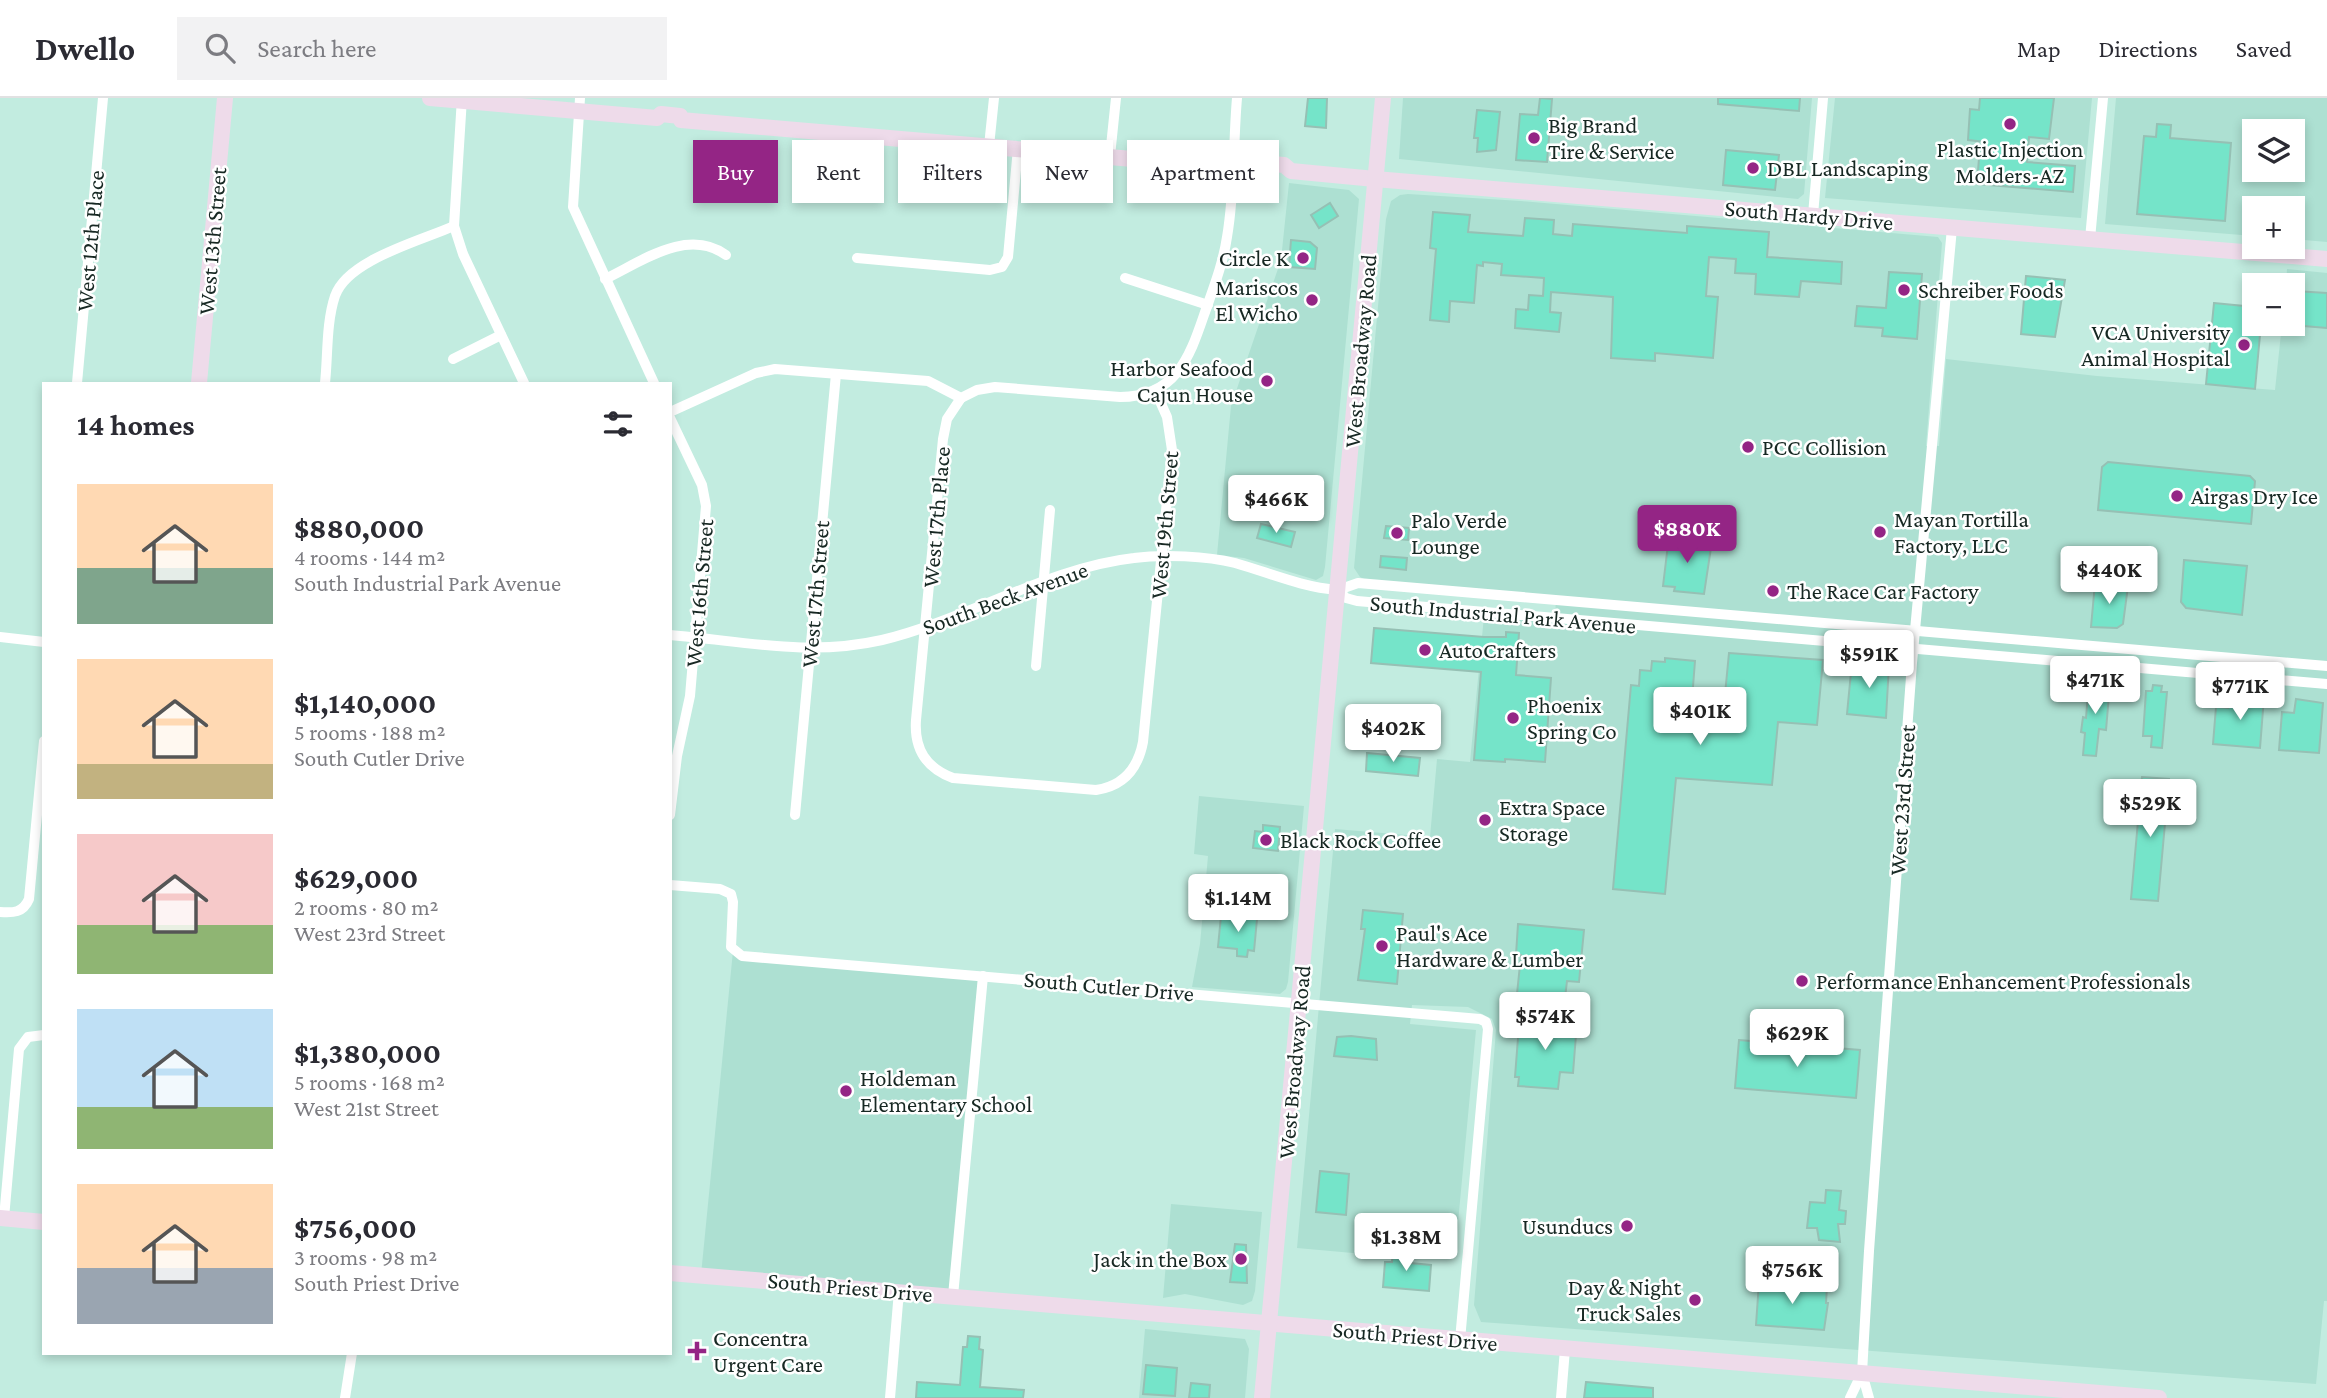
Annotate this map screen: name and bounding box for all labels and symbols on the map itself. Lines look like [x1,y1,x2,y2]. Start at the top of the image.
place label: Big Brand Tire & Service [1548,112,1674,164]
marker: Plastic Injection Molders-AZ [2002,116,2018,132]
marker: Big Brand Tire & Service [1526,130,1542,146]
place label: Plastic Injection Molders-AZ [1937,136,2083,188]
place label: DBL Landscaping [1767,155,1928,181]
marker: DBL Landscaping [1745,160,1761,176]
street label: West 13th Street [193,166,231,316]
street label: West 12th Place [71,169,109,313]
street label: South Hardy Drive [1724,195,1894,235]
place label: Circle K [1219,245,1290,271]
marker: Circle K [1295,250,1311,266]
street label: West Broadway Road [1339,253,1381,449]
place label: Mariscos El Wicho [1215,274,1298,326]
place label: Schreiber Foods [1918,277,2064,303]
marker: Schreiber Foods [1896,282,1912,298]
marker: Mariscos El Wicho [1304,292,1320,308]
place label: VCA University Animal Hospital [2081,319,2230,371]
marker: VCA University Animal Hospital [2236,337,2252,353]
place label: Harbor Seafood Cajun House [1110,355,1253,407]
marker: Harbor Seafood Cajun House [1259,373,1275,389]
place label: PCC Collision [1762,434,1887,460]
marker: PCC Collision [1740,439,1756,455]
street label: West 17th Place [917,445,955,589]
street label: West 19th Street [1145,449,1183,600]
pin: $466K [1227,476,1325,535]
place label: Airgas Dry Ice [2191,483,2318,509]
marker: Airgas Dry Ice [2169,488,2185,504]
pin: $880K [1638,505,1736,565]
place label: Mayan Tortilla Factory, LLC [1894,506,2029,558]
place label: Palo Verde Lounge [1411,507,1507,559]
street label: West 16th Street [680,517,718,668]
street label: West 17th Street [796,519,834,669]
marker: Mayan Tortilla Factory, LLC [1872,524,1888,540]
marker: Palo Verde Lounge [1389,525,1405,541]
pin: $440K [2060,546,2158,606]
street label: South Beck Avenue [919,556,1091,640]
place label: The Race Car Factory [1787,578,1979,604]
marker: The Race Car Factory [1765,583,1781,599]
street label: South Industrial Park Avenue [1369,589,1637,639]
pin: $591K [1820,630,1918,690]
place label: AutoCrafters [1439,637,1556,663]
marker: AutoCrafters [1417,642,1433,658]
pin: $471K [2046,656,2144,716]
pin: $771K [2191,662,2289,722]
pin: $401K [1651,688,1749,747]
place label: Phoenix Spring Co [1527,692,1617,744]
pin: $402K [1344,704,1442,764]
marker: Phoenix Spring Co [1505,710,1521,726]
street label: West 23rd Street [1884,723,1920,876]
pin: $529K [2101,780,2199,839]
place label: Extra Space Storage [1499,794,1605,846]
marker: Extra Space Storage [1477,812,1493,828]
place label: Black Rock Coffee [1280,827,1441,853]
marker: Black Rock Coffee [1258,832,1274,848]
pin: $1.14M [1181,874,1295,934]
place label: Paul's Ace Hardware & Lumber [1396,920,1583,972]
marker: Paul's Ace Hardware & Lumber [1374,938,1390,954]
street label: West Broadway Road [1273,964,1315,1160]
street label: South Cutler Drive [1023,966,1195,1006]
place label: Performance Enhancement Professionals [1816,968,2191,994]
marker: Performance Enhancement Professionals [1794,973,1810,989]
pin: $574K [1496,992,1594,1052]
pin: $629K [1748,1010,1846,1069]
place label: Holdeman Elementary School [860,1065,1032,1117]
marker: Holdeman Elementary School [838,1083,854,1099]
place label: Usunducs [1522,1213,1613,1239]
pin: $1.38M [1349,1214,1463,1273]
marker: Usunducs [1619,1218,1635,1234]
place label: Jack in the Box [1091,1246,1227,1272]
pin: $756K [1743,1246,1841,1306]
marker: Jack in the Box [1233,1251,1249,1267]
street label: South Priest Drive [766,1267,934,1307]
place label: Day & Night Truck Sales [1568,1274,1681,1326]
marker: Day & Night Truck Sales [1687,1292,1703,1308]
street label: South Priest Drive [1331,1316,1499,1356]
place label: Concentra Urgent Care [713,1325,823,1377]
marker: Concentra Urgent Care [687,1341,707,1361]

